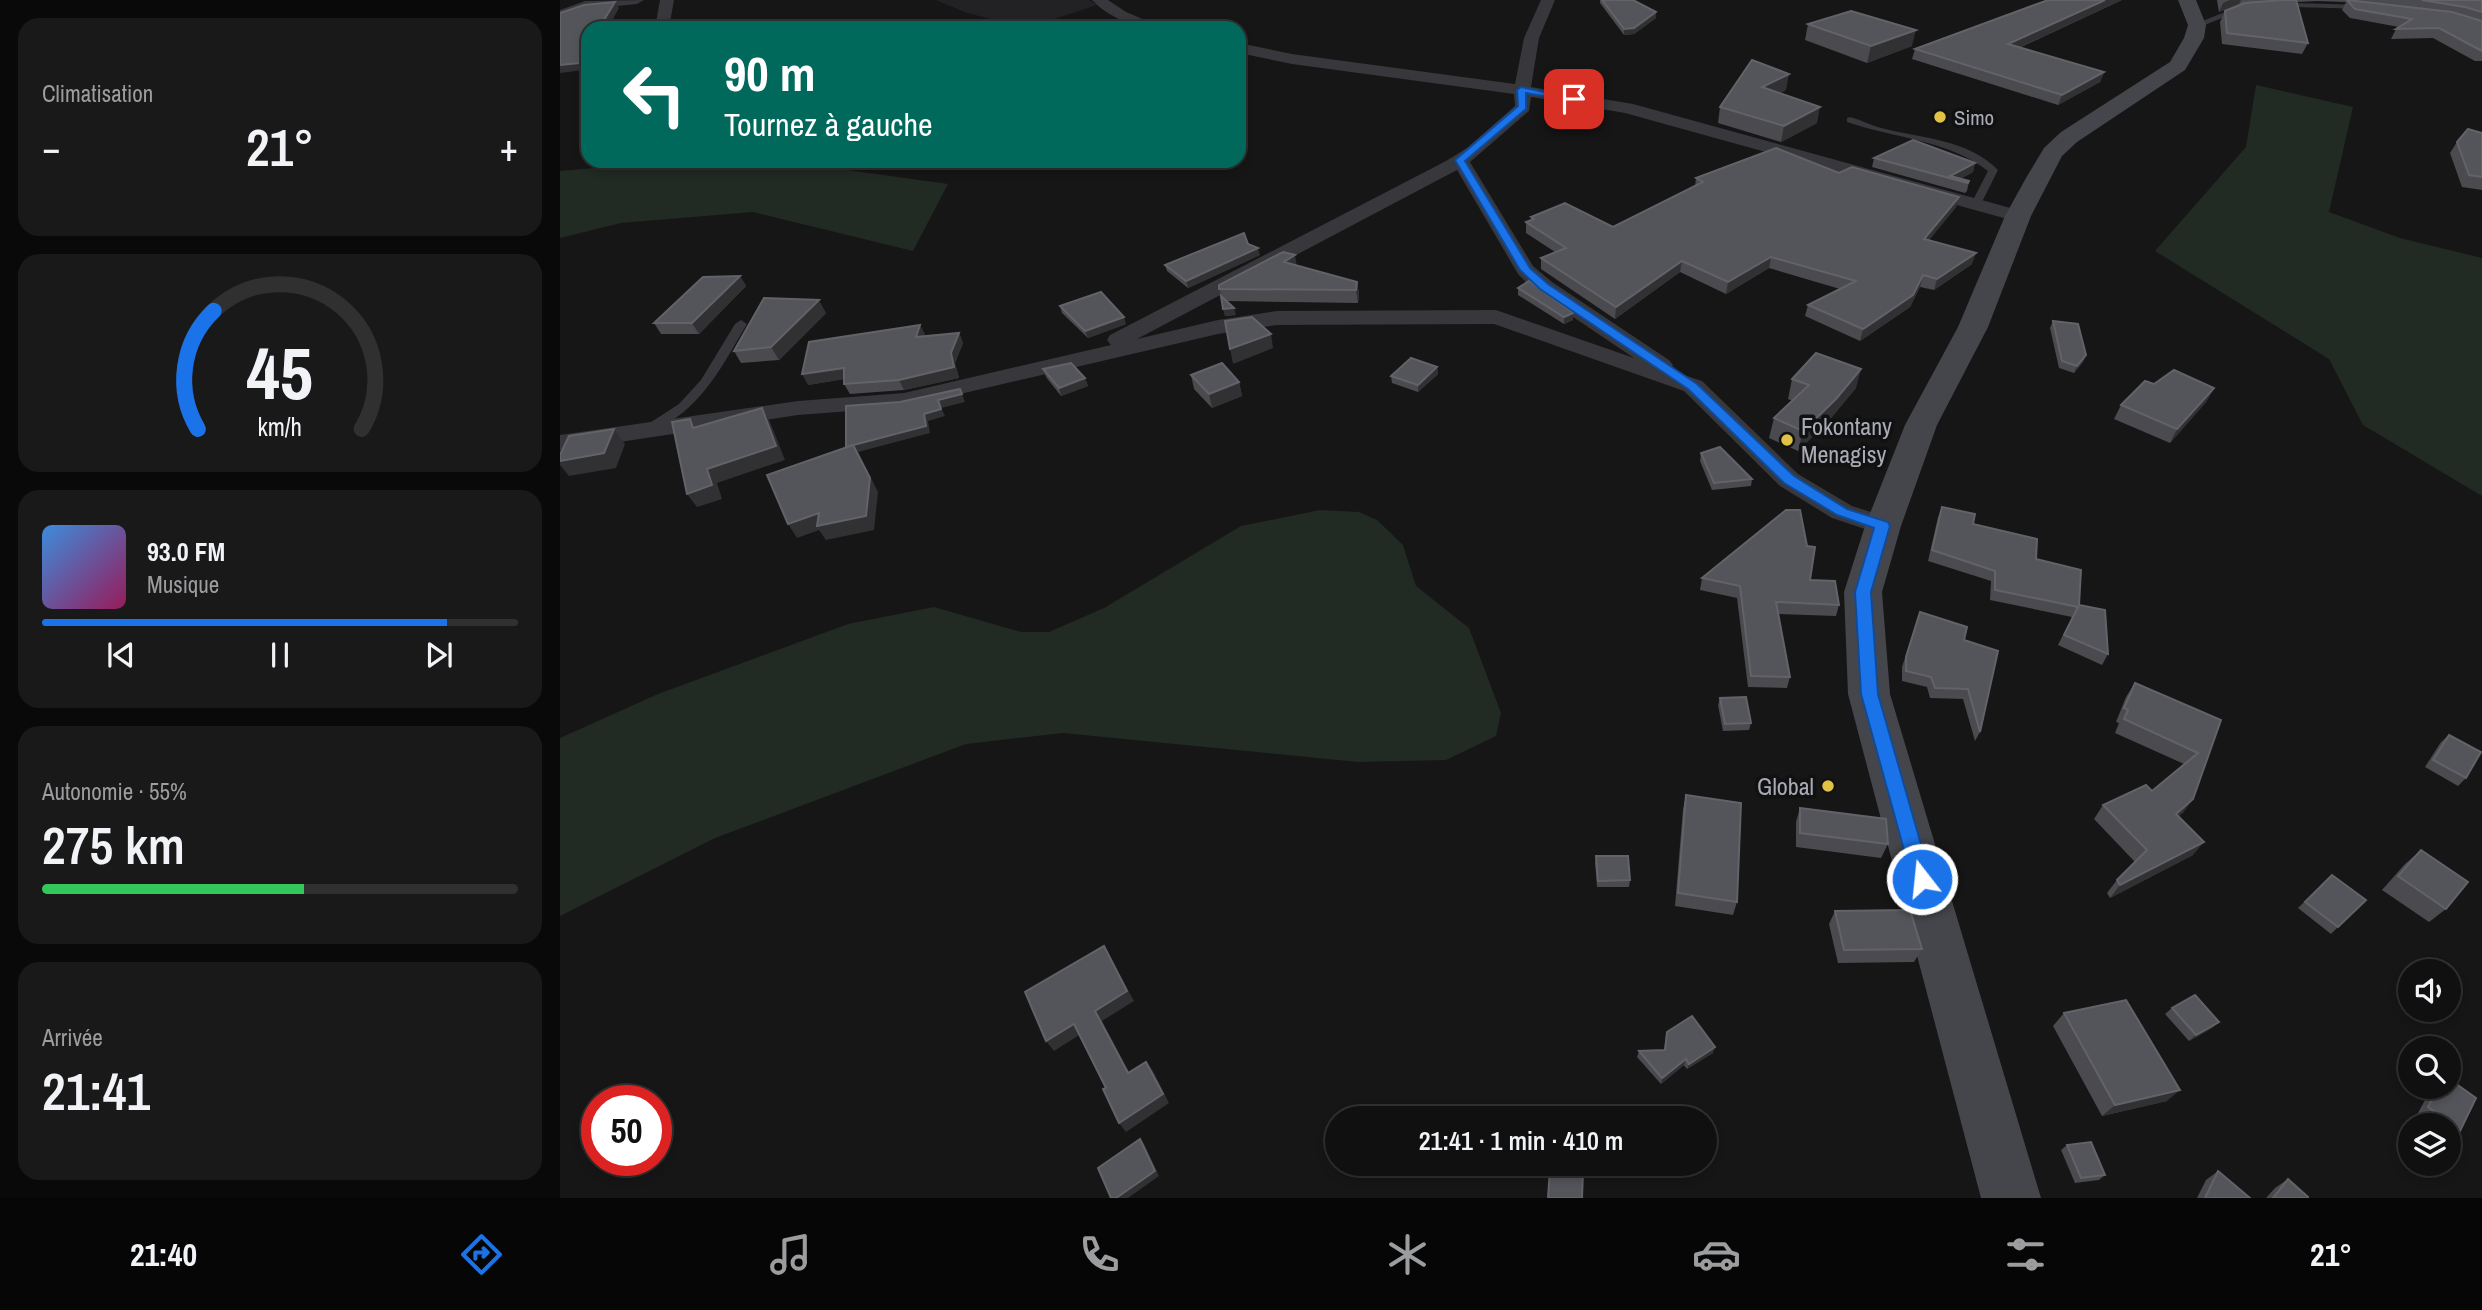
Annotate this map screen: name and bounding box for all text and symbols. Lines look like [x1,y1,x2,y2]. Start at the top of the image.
text: 90 m [724,40,816,106]
icon: left [609,49,700,140]
pin [1544,69,1604,129]
text: Climatisation [42,78,153,109]
icon: arrive [1555,80,1593,118]
text: Tournez à gauche [724,103,933,146]
place label: Simo [1954,103,1994,132]
marker: Simo [1932,109,1948,125]
text: 21° [246,112,314,182]
text: − [42,122,60,173]
text: + [500,122,518,173]
text: 45 [247,324,313,422]
text: km/h [258,410,302,444]
place label: Fokontany Menagisy [1801,410,1892,470]
marker: Fokontany Menagisy [1779,432,1795,448]
text: 93.0 FM [147,534,225,569]
text: Musique [147,569,219,600]
icon: previous [102,636,140,674]
icon: pause [261,636,299,674]
icon: next [420,636,458,674]
place label: Global [1757,770,1814,802]
text: Autonomie · 55% [42,776,187,807]
marker: Global [1820,778,1836,794]
text: 275 km [42,810,185,880]
position arrow [1885,842,1959,916]
map controls [2398,959,2461,1176]
button: sound [2398,959,2461,1022]
text: Arrivée [42,1022,103,1053]
button: search [2398,1036,2461,1099]
text: 21:41 [42,1056,150,1126]
speed limit sign: 50 [581,1085,672,1176]
button: layers [2398,1113,2461,1176]
text: 21:41 · 1 min · 410 m [1419,1123,1623,1158]
icon: directions [457,1230,506,1279]
icon: music [766,1230,815,1279]
icon: phone [1075,1230,1124,1279]
icon: climate [1383,1230,1432,1279]
icon: car [1692,1230,1741,1279]
icon: filters [2001,1230,2050,1279]
text: 21:40 [130,1233,197,1276]
text: 21° [2310,1233,2352,1276]

